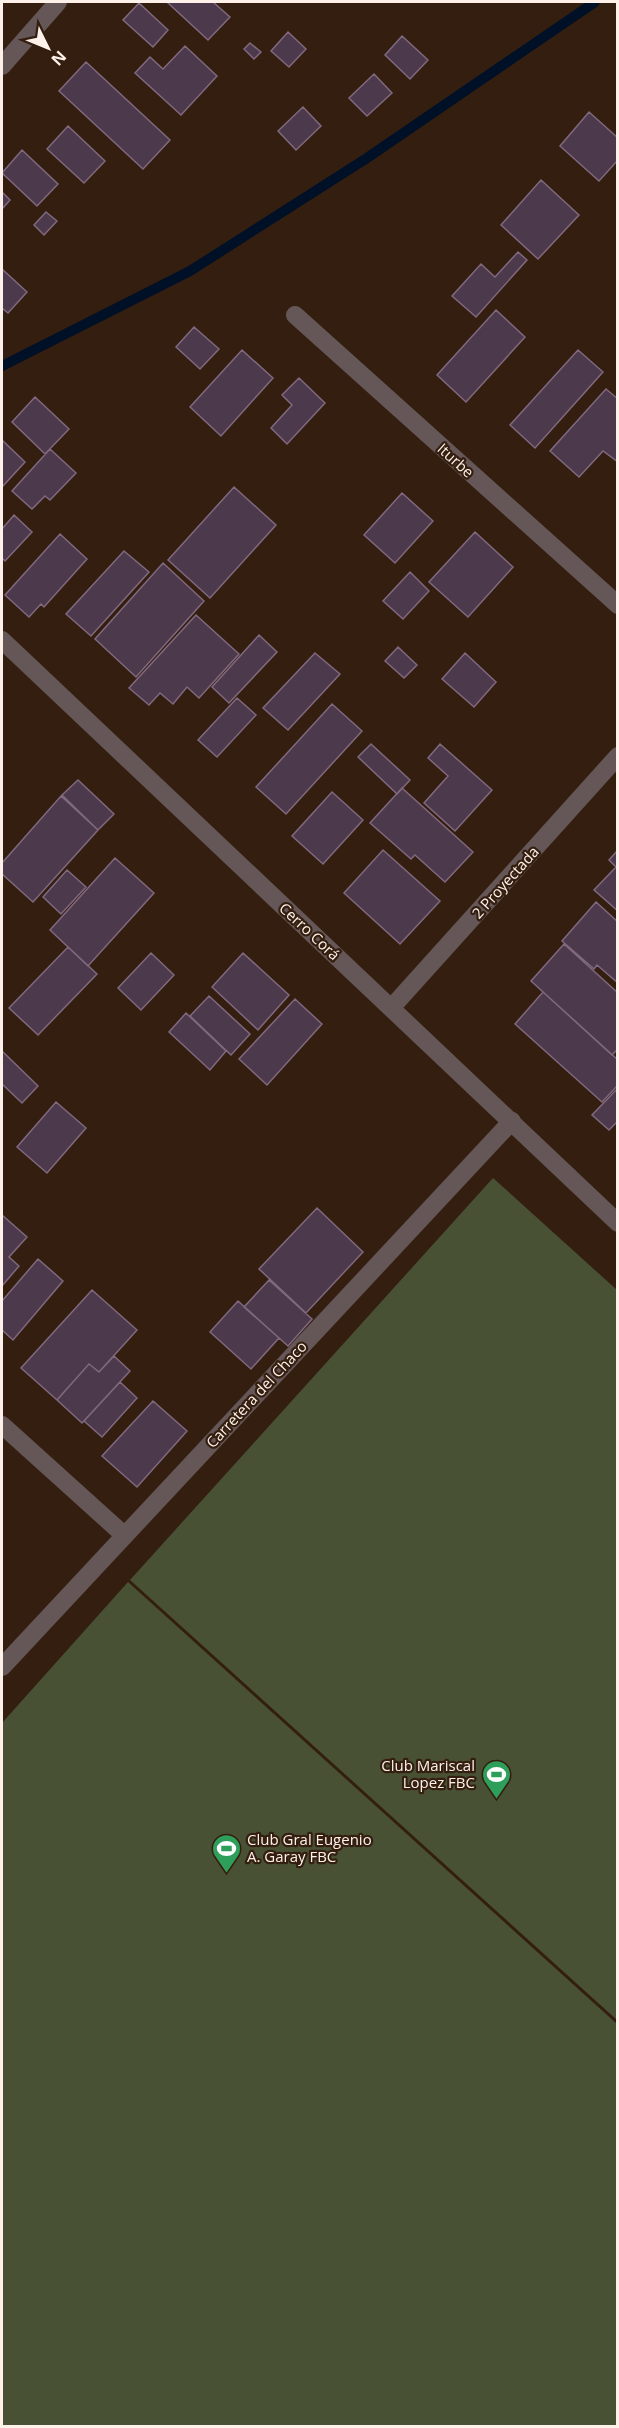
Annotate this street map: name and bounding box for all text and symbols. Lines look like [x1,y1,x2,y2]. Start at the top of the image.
north arrow [18,18,78,78]
text: N [46,46,71,70]
street label: Iturbe [434,438,478,482]
street label: 2 Proyectada [467,842,543,922]
street label: Cerro Corá [275,898,345,964]
street label: Carretera del Chaco [201,1336,311,1452]
place label: Club Mariscal Lopez FBC [381,1755,475,1792]
sports icon: Club Mariscal Lopez FBC [480,1758,512,1800]
place label: Club Gral Eugenio A. Garay FBC [247,1829,372,1866]
sports icon: Club Gral Eugenio A. Garay FBC [210,1832,242,1874]

